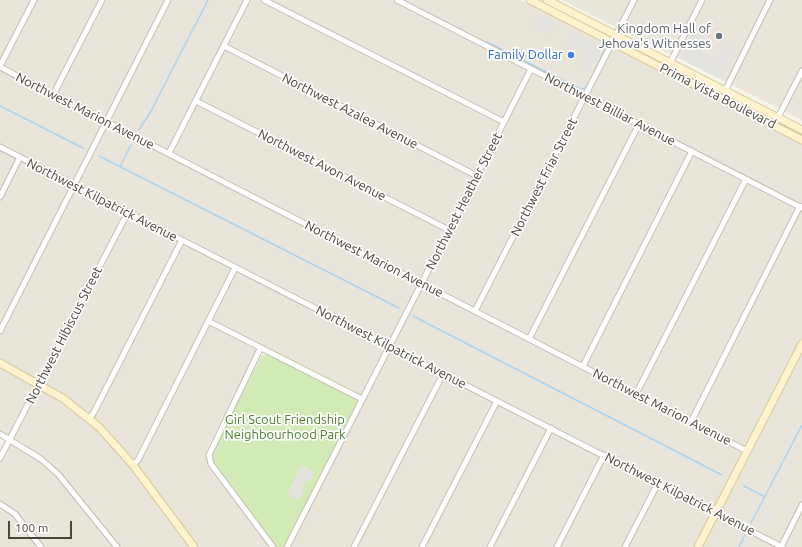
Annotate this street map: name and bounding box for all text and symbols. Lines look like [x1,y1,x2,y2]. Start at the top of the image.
place label: Kingdom Hall of Jehova's Witnesses [599,21,711,52]
marker: Kingdom Hall of Jehova's Witnesses [714,31,724,41]
place label: Family Dollar [488,47,563,63]
marker: Family Dollar [566,50,576,60]
street label: Prima Vista Boulevard [657,60,779,132]
street label: Northwest Marion Avenue [13,69,157,153]
street label: Northwest Billiar Avenue [542,69,678,149]
street label: Northwest Azalea Avenue [279,70,421,152]
street label: Northwest Friar Street [507,115,581,239]
street label: Northwest Avon Avenue [255,126,389,204]
street label: Northwest Heather Street [423,130,505,272]
street label: Northwest Kilpatrick Avenue [24,155,180,245]
street label: Northwest Marion Avenue [302,217,446,301]
street label: Northwest Hibiscus Street [22,264,106,406]
street label: Northwest Kilpatrick Avenue [313,302,469,392]
street label: Northwest Marion Avenue [590,365,734,449]
park label: Girl Scout Friendship Neighbourhood Park [224,412,346,443]
street label: Northwest Kilpatrick Avenue [602,449,758,539]
scale bar [10,513,74,539]
text: 100 m [15,521,48,534]

